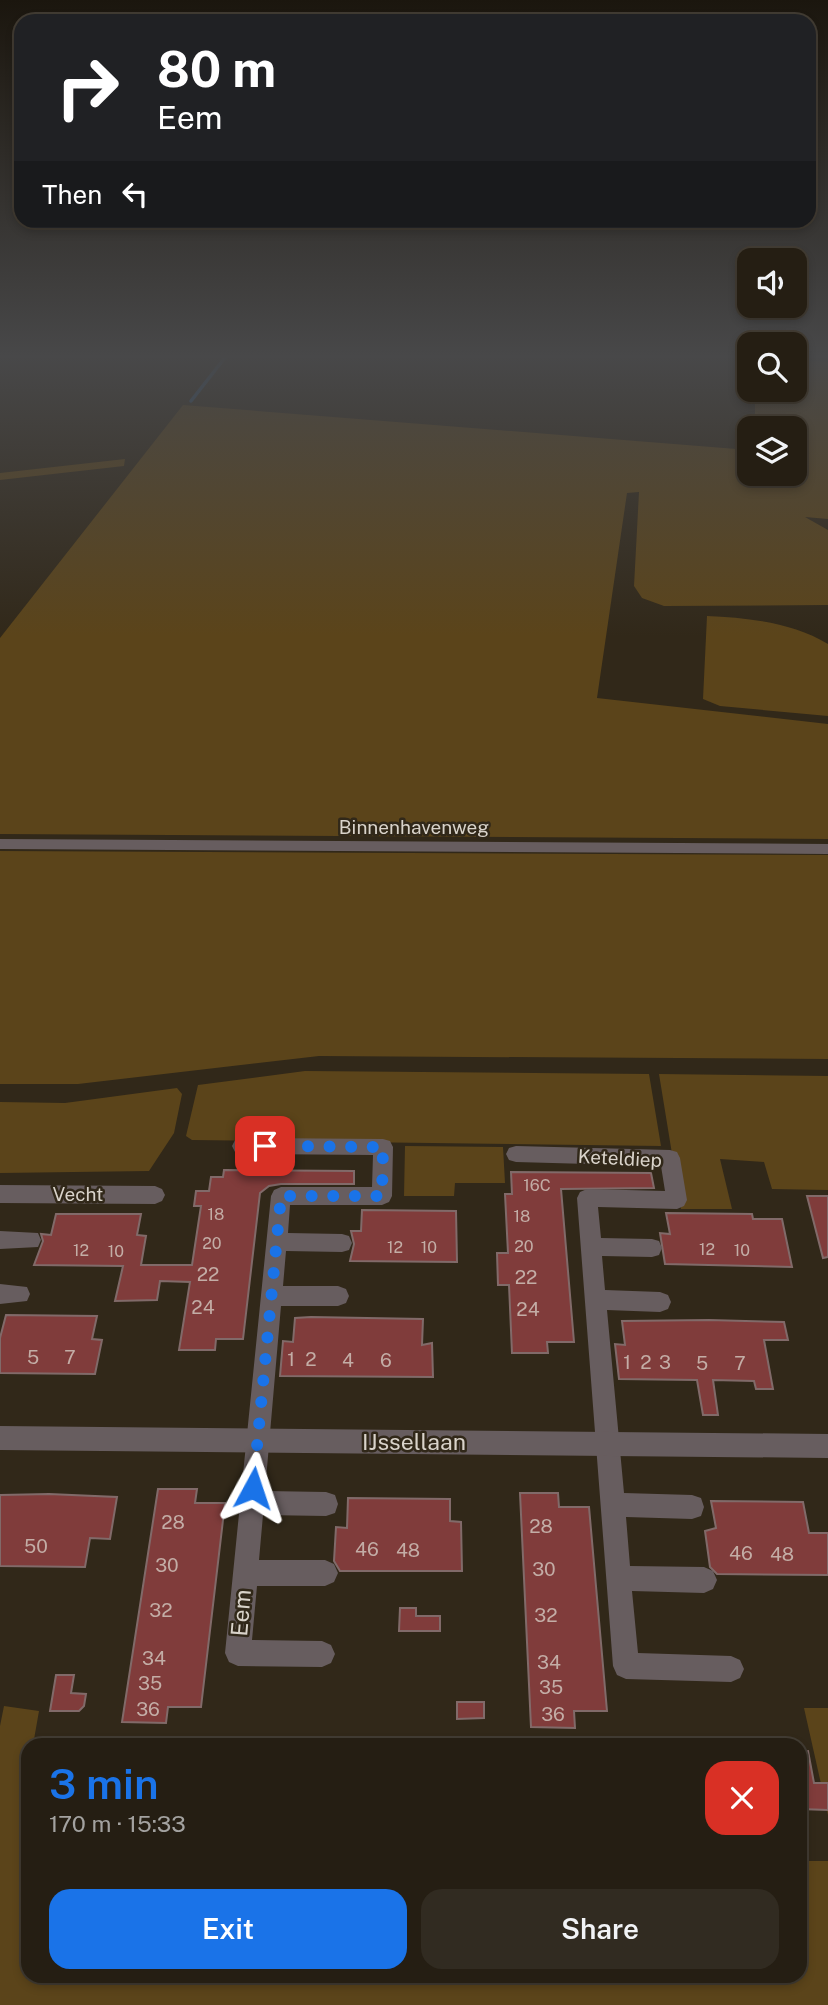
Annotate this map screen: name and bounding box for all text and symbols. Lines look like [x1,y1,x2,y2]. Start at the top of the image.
text: 80 m [157,40,276,98]
icon: right [42,42,133,133]
text: Eem [157,99,222,136]
icon: left [116,175,154,213]
text: Then [42,179,102,210]
map controls [737,248,807,486]
button: sound [737,248,807,318]
button: search [737,332,807,402]
button: layers [737,416,807,486]
street label: Binnenhavenweg [339,816,489,838]
pin [235,1116,295,1176]
icon: arrive [246,1127,284,1165]
street label: Keteldiep [577,1145,663,1171]
house number: 16C [523,1176,551,1195]
street label: Vecht [53,1183,103,1205]
house number: 18 [208,1205,224,1224]
house number: 18 [514,1207,530,1226]
house number: 20 [202,1234,222,1253]
house number: 20 [514,1237,534,1256]
house number: 12 [387,1238,403,1257]
house number: 10 [421,1238,437,1257]
house number: 12 [699,1240,715,1259]
house number: 12 [73,1241,89,1260]
house number: 10 [734,1241,750,1260]
house number: 10 [108,1242,124,1261]
house number: 22 [197,1263,219,1285]
house number: 22 [515,1266,537,1288]
house number: 24 [191,1296,215,1318]
house number: 24 [516,1298,540,1320]
house number: 5 [27,1346,39,1368]
house number: 7 [64,1346,76,1368]
house number: 1 [287,1348,295,1370]
house number: 2 [305,1348,317,1370]
house number: 4 [342,1349,354,1371]
house number: 6 [380,1349,392,1371]
house number: 1 [623,1351,631,1373]
house number: 2 [640,1351,652,1373]
house number: 3 [659,1351,671,1373]
house number: 5 [696,1352,708,1374]
house number: 7 [734,1352,746,1374]
street label: IJssellaan [362,1428,466,1455]
position arrow [216,1451,290,1525]
house number: 28 [161,1511,185,1533]
house number: 28 [529,1515,553,1537]
house number: 50 [24,1535,48,1557]
house number: 46 [355,1538,379,1560]
house number: 48 [396,1539,420,1561]
house number: 46 [729,1542,753,1564]
house number: 48 [770,1543,794,1565]
house number: 30 [155,1554,179,1576]
house number: 30 [532,1558,556,1580]
street label: Eem [225,1588,256,1638]
house number: 32 [149,1599,173,1621]
house number: 32 [534,1604,558,1626]
house number: 34 [142,1647,166,1669]
house number: 34 [537,1651,561,1673]
house number: 35 [138,1672,162,1694]
house number: 35 [539,1676,563,1698]
house number: 36 [136,1698,160,1720]
house number: 36 [541,1703,565,1725]
text: 3 min [49,1759,159,1808]
button: close [705,1761,779,1835]
text: 170 m · 15:33 [49,1810,186,1837]
button: Exit [49,1889,407,1969]
button: Share [421,1889,779,1969]

